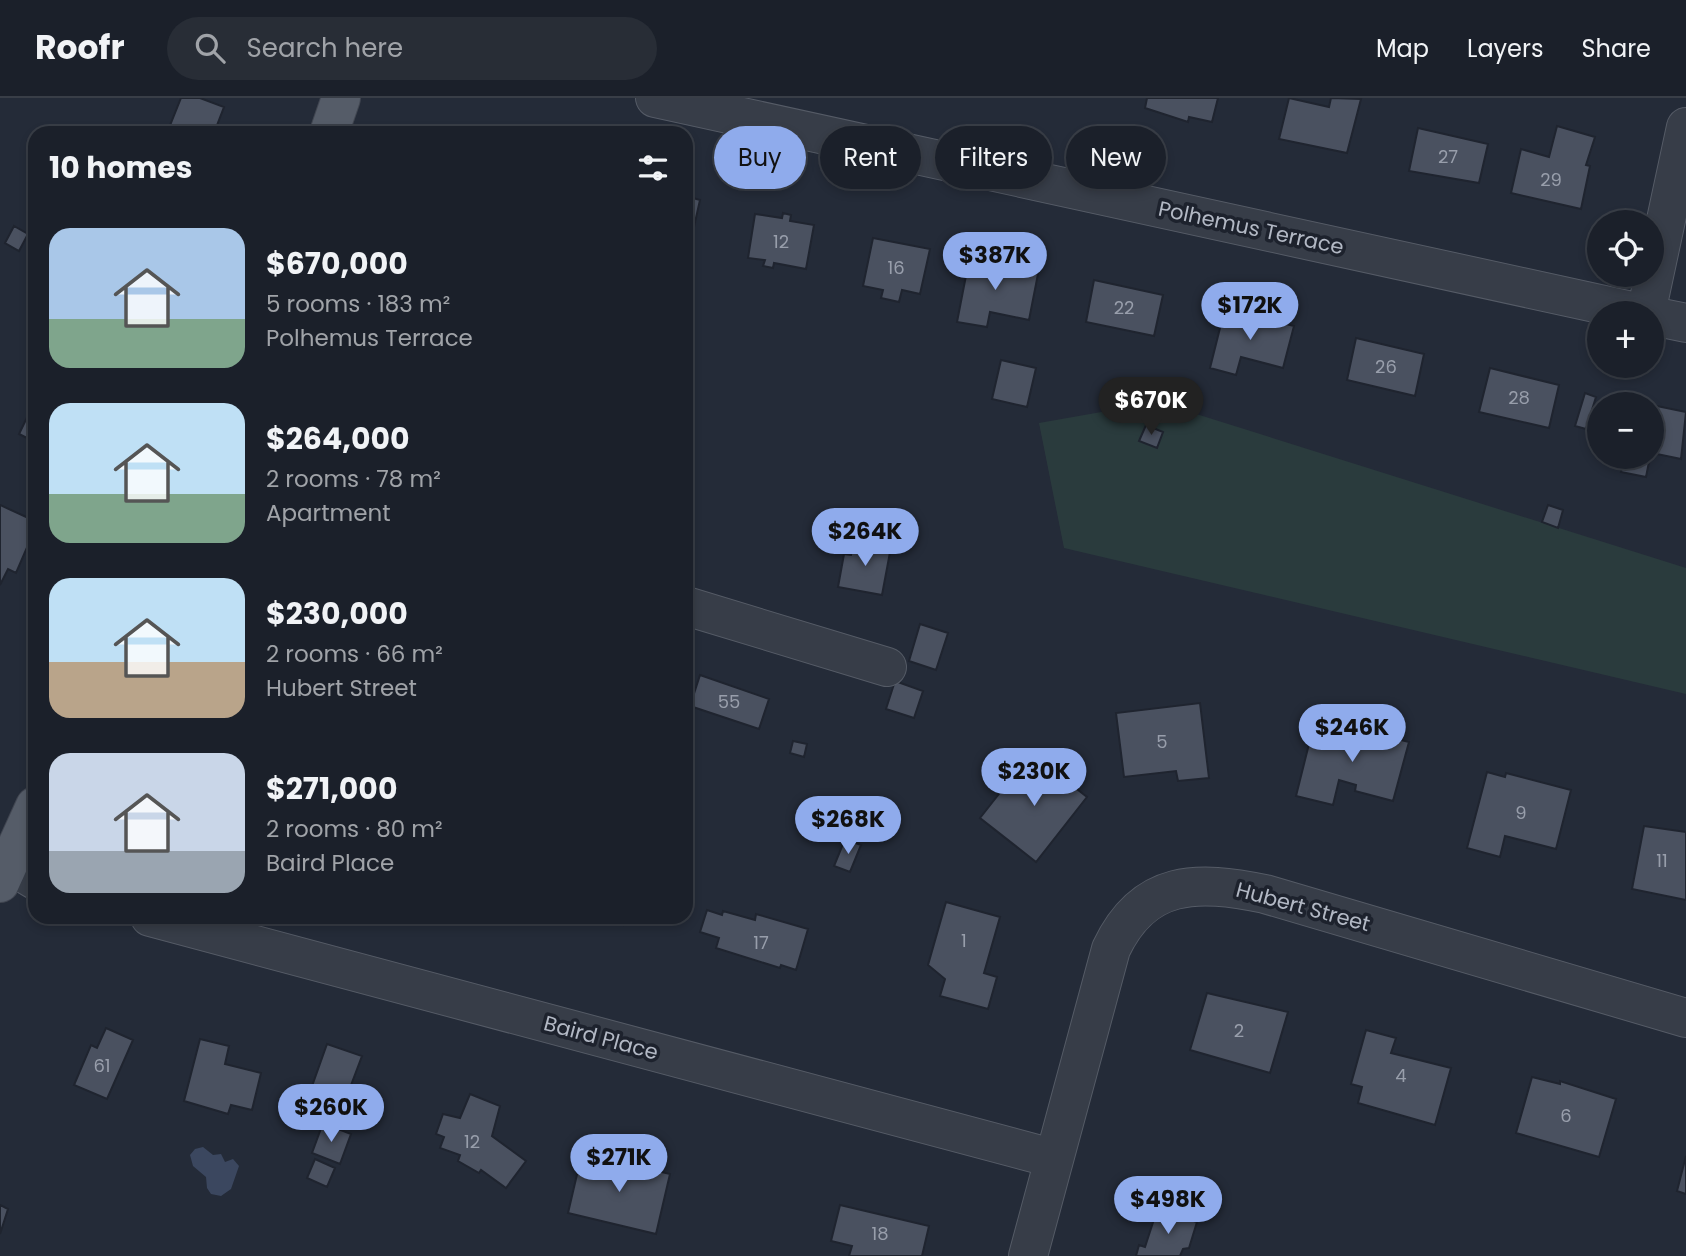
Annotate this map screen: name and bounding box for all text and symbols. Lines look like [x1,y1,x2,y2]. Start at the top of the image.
search box [167,17,657,80]
text: Roofr [35,24,125,71]
icon: search [191,29,229,67]
text: Search here [247,30,403,66]
text: Map [1376,32,1429,65]
text: Layers [1467,32,1543,65]
text: Share [1581,32,1651,65]
chip: Buy [714,126,806,189]
chip: Rent [820,126,921,189]
chip: Filters [935,126,1052,189]
chip: New [1066,126,1166,189]
house number: 27 [1438,144,1458,169]
text: 10 homes [49,146,193,189]
icon: filters [634,149,672,187]
house number: 29 [1540,167,1562,192]
street label: Polhemus Terrace [1156,194,1346,261]
map controls [1587,210,1664,469]
button: locate [1587,210,1664,287]
house number: 12 [773,229,789,254]
pin: $387K [946,232,1044,292]
text: $387K [959,239,1031,271]
text: $670,000 [266,242,408,285]
house number: 16 [887,255,905,280]
icon: home [105,256,189,340]
pin: $172K [1201,282,1299,342]
text: 5 rooms · 183 m² [266,288,450,320]
text: $172K [1217,289,1283,321]
house number: 22 [1114,295,1134,320]
button: + [1587,301,1664,378]
text: Polhemus Terrace [266,322,473,354]
house number: 26 [1375,354,1397,379]
pin: $670K [1102,378,1200,437]
text: $670K [1114,384,1188,416]
house number: 28 [1508,385,1530,410]
button: − [1587,392,1664,469]
text: $264,000 [266,417,410,460]
icon: home [105,431,189,515]
text: 2 rooms · 78 m² [266,463,441,495]
text: Apartment [266,497,391,529]
pin: $264K [816,508,914,568]
text: $264K [828,515,902,547]
text: $230,000 [266,592,408,635]
icon: home [105,606,189,690]
text: 2 rooms · 66 m² [266,638,443,670]
text: Hubert Street [266,672,417,704]
house number: 55 [718,689,740,714]
pin: $246K [1303,704,1401,764]
text: $246K [1315,711,1389,743]
house number: 5 [1156,729,1168,754]
pin: $230K [985,748,1083,808]
text: $230K [997,755,1071,787]
text: $271,000 [266,767,398,810]
icon: home [105,781,189,865]
pin: $268K [799,796,897,856]
house number: 9 [1515,800,1527,825]
text: $268K [811,803,885,835]
text: 2 rooms · 80 m² [266,813,443,845]
text: Baird Place [266,847,394,879]
house number: 11 [1656,848,1668,873]
street label: Hubert Street [1233,875,1373,938]
house number: 1 [961,928,967,953]
house number: 17 [753,930,769,955]
street label: Baird Place [541,1008,661,1067]
house number: 2 [1234,1018,1244,1043]
house number: 61 [93,1053,111,1078]
house number: 4 [1395,1063,1407,1088]
pin: $260K [282,1084,380,1144]
text: $260K [294,1091,368,1123]
house number: 6 [1560,1103,1572,1128]
house number: 12 [464,1129,480,1154]
pin: $271K [570,1134,668,1194]
text: $271K [586,1141,652,1173]
pin: $498K [1119,1176,1217,1236]
text: $498K [1130,1183,1206,1215]
house number: 18 [871,1221,889,1246]

